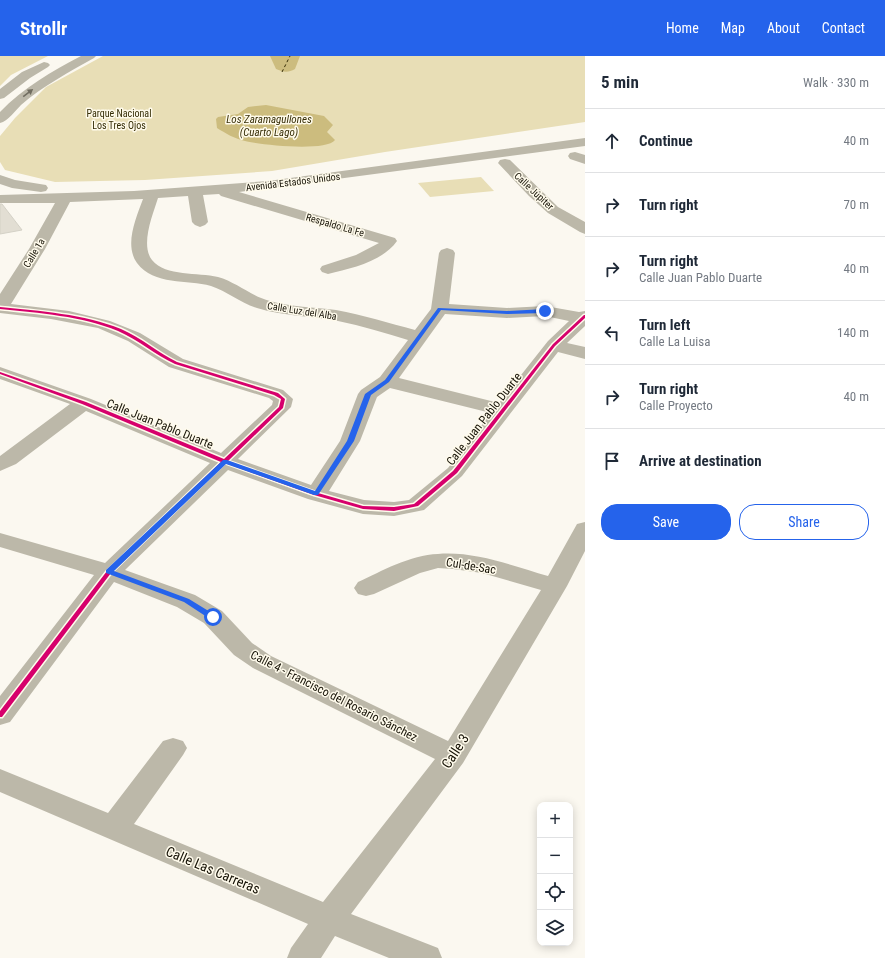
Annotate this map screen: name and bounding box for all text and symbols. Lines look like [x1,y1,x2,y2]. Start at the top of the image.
text: Strollr [20,17,67,40]
text: Home [666,20,699,36]
text: Map [721,20,745,36]
text: About [767,20,800,36]
text: Contact [822,20,865,36]
text: 5 min [601,72,639,92]
text: Walk · 330 m [803,75,869,90]
one-way arrow [23,89,34,97]
park label: Parque Nacional Los Tres Ojos [87,108,151,131]
water label: Los Zaramagullones (Cuarto Lago) [226,113,312,139]
icon: ahead [601,130,623,152]
text: Continue [639,132,693,150]
text: 40 m [843,133,869,148]
street label: Calle Júpiter [512,170,556,212]
street label: Avenida Estados Unidos [245,171,341,193]
icon: right [601,194,623,216]
text: Turn right [639,196,698,214]
text: 70 m [843,197,869,212]
street label: Respaldo La Fe [305,211,366,239]
street label: Calle 1a [21,236,47,269]
text: Turn right [639,252,698,270]
icon: right [601,258,623,280]
text: 40 m [843,261,869,276]
text: Calle Juan Pablo Duarte [639,270,762,285]
street label: Calle Luz del Alba [267,300,338,322]
route end [536,302,554,320]
text: Turn left [639,316,690,334]
icon: left [601,322,623,344]
text: 140 m [837,325,869,340]
text: Calle La Luisa [639,334,710,349]
street label: Calle Juan Pablo Duarte [443,370,525,468]
text: Turn right [639,380,698,398]
icon: right [601,386,623,408]
text: 40 m [843,389,869,404]
street label: Calle Juan Pablo Duarte [105,396,216,452]
text: Calle Proyecto [639,398,713,413]
icon: arrive [601,450,623,472]
text: Arrive at destination [639,452,762,470]
button: Save [601,504,731,540]
button: Share [739,504,869,540]
street label: Cul-de-Sac [445,555,497,577]
route start [204,608,222,626]
street label: Calle 4 - Francisco del Rosario Sánchez [248,648,420,744]
street label: Calle 3 [438,731,472,771]
map controls [537,802,573,946]
button: + [537,802,573,838]
button: − [537,838,573,874]
street label: Calle Las Carreras [164,843,262,897]
button: locate [537,874,573,910]
button: layers [537,910,573,946]

